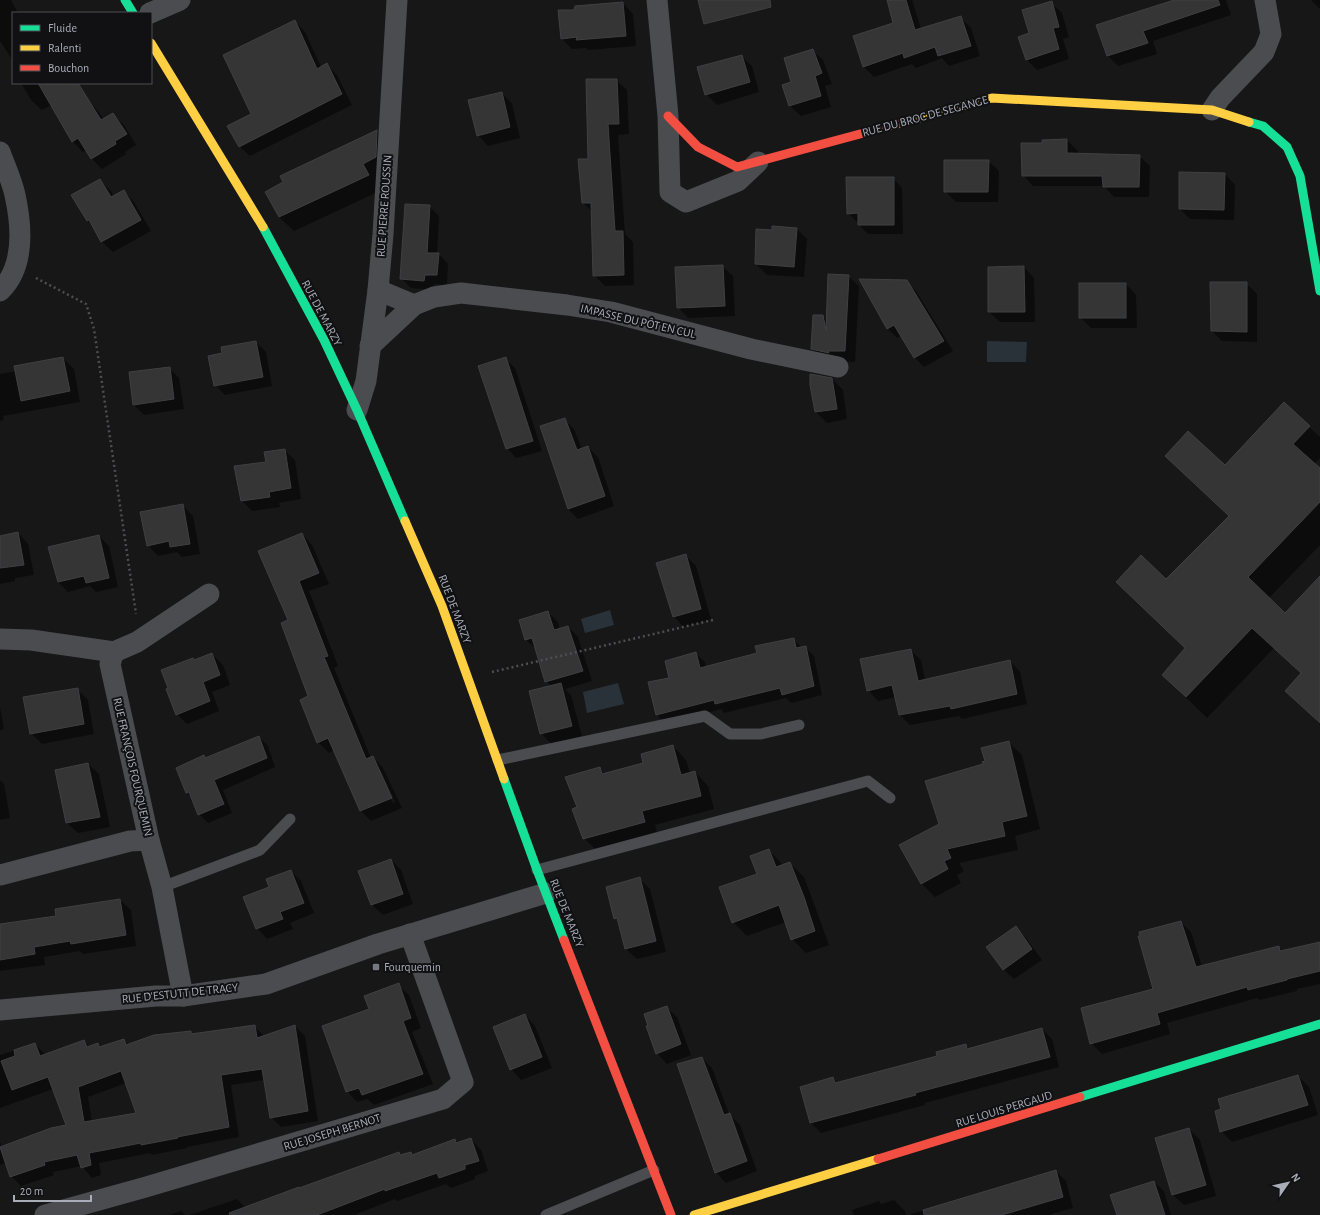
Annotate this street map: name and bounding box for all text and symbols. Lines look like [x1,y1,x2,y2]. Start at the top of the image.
legend [12,12,152,84]
text: Fluide [48,22,77,34]
text: Ralenti [48,42,81,54]
text: Bouchon [48,62,89,74]
street label: RUE DU BROC DE SEGANGE [861,93,989,139]
street label: RUE PIERRE ROUSSIN [374,154,394,258]
street label: RUE DE MARZY [300,278,345,349]
street label: IMPASSE DU PÔT EN CUL [579,301,697,340]
street label: RUE DE MARZY [436,573,474,646]
street label: RUE FRANÇOIS FOURQUEMIN [110,697,155,838]
street label: RUE DE MARZY [548,877,586,950]
place label: Fourquemin [384,961,441,973]
marker: Fourquemin [371,962,381,972]
street label: RUE D'ESTUTT DE TRACY [121,981,239,1005]
street label: RUE LOUIS PERGAUD [954,1089,1054,1129]
street label: RUE JOSEPH BERNOT [282,1112,382,1152]
north arrow [1268,1163,1308,1203]
text: N [1289,1171,1303,1184]
scale bar [14,1177,91,1203]
text: 20 m [20,1185,43,1197]

